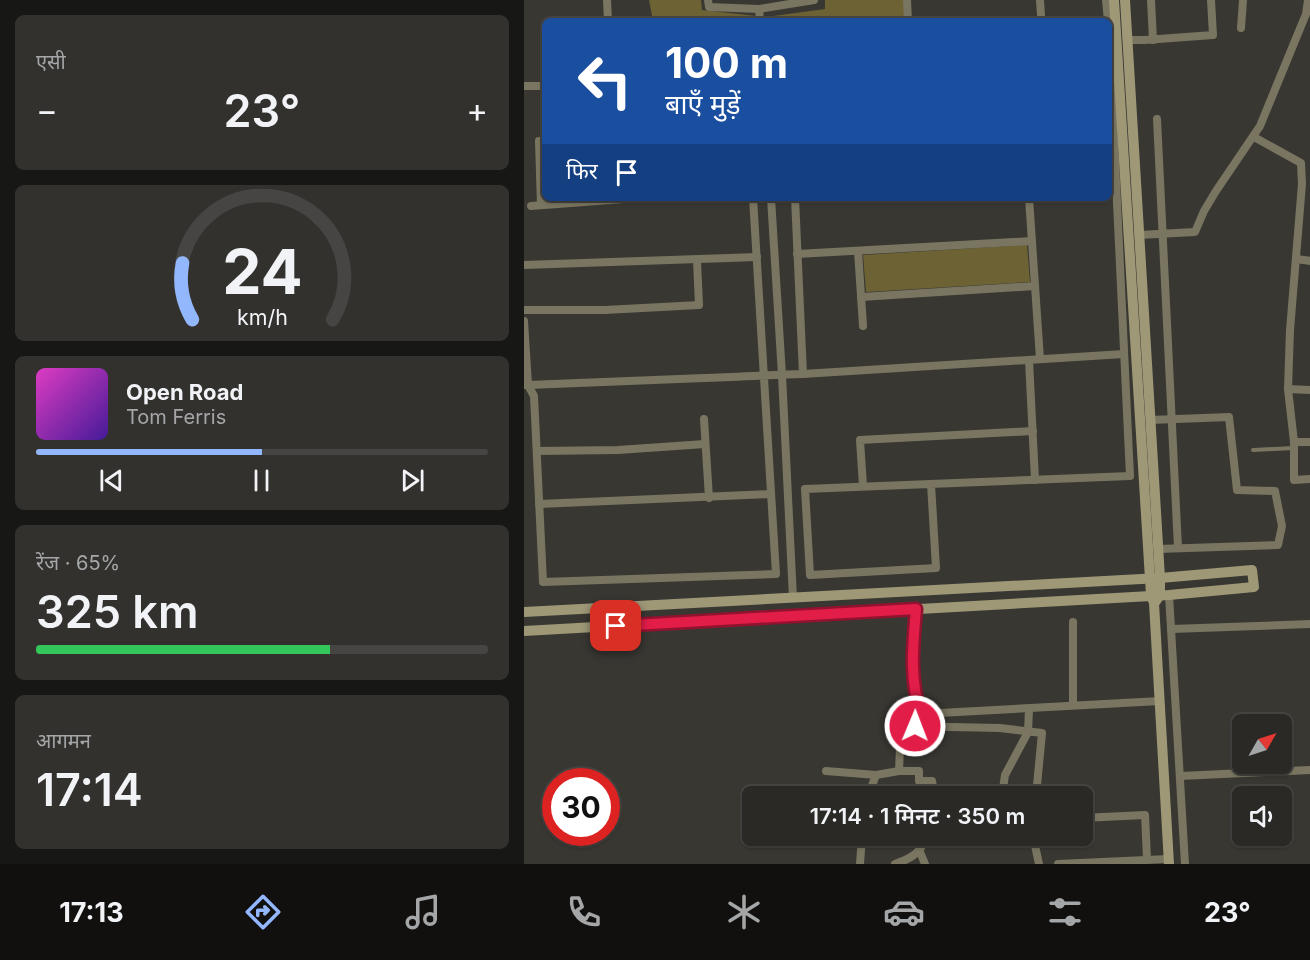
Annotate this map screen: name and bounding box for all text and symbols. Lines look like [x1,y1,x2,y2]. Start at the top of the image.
text: 100 m [665,37,788,88]
icon: left [566,42,644,120]
text: एसी [36,50,66,74]
text: 23° [224,83,300,138]
text: बाएँ मुड़ें [665,88,741,121]
text: − [36,90,58,130]
text: + [466,90,488,130]
icon: arrive [610,156,643,189]
text: फिर [566,158,598,184]
text: 24 [222,234,302,309]
text: km/h [237,304,287,330]
text: Open Road [126,379,243,405]
text: Tom Ferris [126,405,226,429]
icon: previous [95,464,128,497]
icon: pause [245,464,278,497]
icon: next [396,464,429,497]
text: रेंज · 65% [36,551,120,575]
text: 325 km [36,584,198,639]
pin [590,600,641,651]
icon: arrive [599,609,632,642]
position arrow [883,694,947,758]
north arrow [1232,714,1292,774]
map controls [1232,714,1292,846]
text: आगमन [36,729,91,753]
text: 17:14 [36,762,143,817]
speed limit sign: 30 [542,768,620,846]
button: sound [1232,786,1292,846]
text: 17:14 · 1 मिनट · 350 m [810,803,1025,829]
icon: directions [242,891,284,933]
icon: music [402,891,444,933]
icon: phone [563,891,605,933]
icon: climate [723,891,765,933]
icon: car [883,891,925,933]
icon: filters [1044,891,1086,933]
text: 17:13 [59,896,124,929]
text: 23° [1204,896,1251,929]

